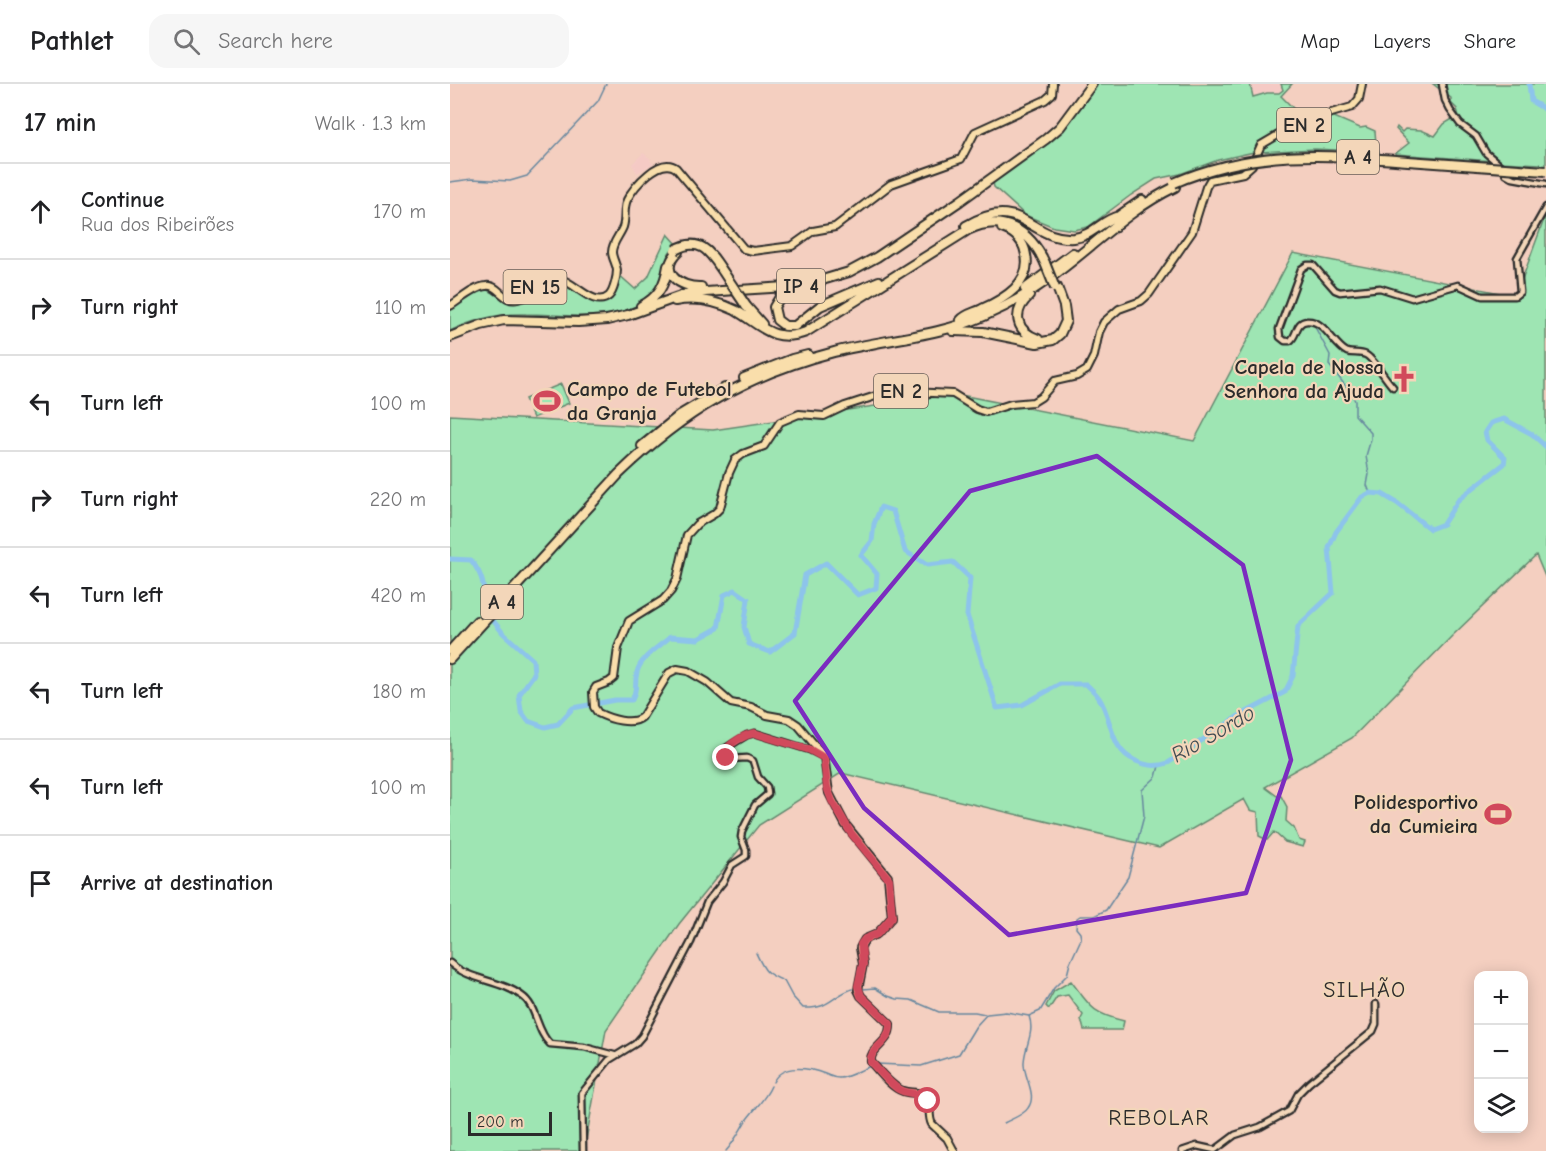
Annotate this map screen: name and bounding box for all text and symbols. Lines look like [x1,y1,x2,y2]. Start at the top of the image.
search box [149,14,569,68]
text: Pathlet [30,25,113,57]
icon: search [170,25,203,58]
text: Search here [218,28,333,54]
text: Map [1301,29,1340,53]
text: Layers [1373,29,1431,53]
text: Share [1464,29,1516,53]
text: 17 min [24,108,96,138]
road number: EN 2 [1277,108,1331,142]
text: Walk · 1.3 km [315,112,426,135]
road number: A 4 [1337,140,1379,174]
text: Continue [81,187,164,213]
icon: ahead [24,195,57,228]
text: 170 m [373,200,426,223]
text: Rua dos Ribeirões [81,213,234,236]
road number: IP 4 [777,269,825,303]
road number: EN 15 [504,270,566,304]
icon: right [24,291,57,324]
text: Turn right [81,294,178,320]
text: 110 m [375,296,426,319]
place label: Capela de Nossa Senhora da Ajuda [1224,355,1384,403]
church icon: Capela de Nossa Senhora da Ajuda [1389,364,1419,394]
road number: EN 2 [874,374,928,408]
place label: Campo de Futebol da Granja [567,377,732,425]
sports icon: Campo de Futebol da Granja [532,386,562,416]
icon: left [24,387,57,420]
text: Turn left [81,390,163,416]
text: 100 m [371,392,426,415]
icon: right [24,483,57,516]
text: Turn right [81,486,178,512]
text: 220 m [370,488,426,511]
icon: left [24,579,57,612]
text: Turn left [81,582,163,608]
text: 420 m [370,584,426,607]
road number: A 4 [481,585,523,619]
icon: left [24,675,57,708]
text: Turn left [81,678,163,704]
text: 180 m [372,680,426,703]
water label: Rio Sordo [1167,700,1259,768]
route end [712,744,738,770]
icon: left [24,771,57,804]
text: Turn left [81,774,163,800]
text: 100 m [371,776,426,799]
place label: Polidesportivo da Cumieira [1354,790,1478,838]
sports icon: Polidesportivo da Cumieira [1483,799,1513,829]
icon: arrive [24,867,57,900]
text: Arrive at destination [81,870,273,896]
map controls [1474,971,1528,1133]
button: + [1474,971,1528,1025]
district label: SILHÃO [1323,977,1407,1003]
button: − [1474,1025,1528,1079]
button: layers [1474,1079,1528,1133]
route start [914,1087,940,1113]
district label: REBOLAR [1108,1105,1210,1131]
scale bar [468,1109,552,1136]
text: 200 m [477,1113,523,1131]

